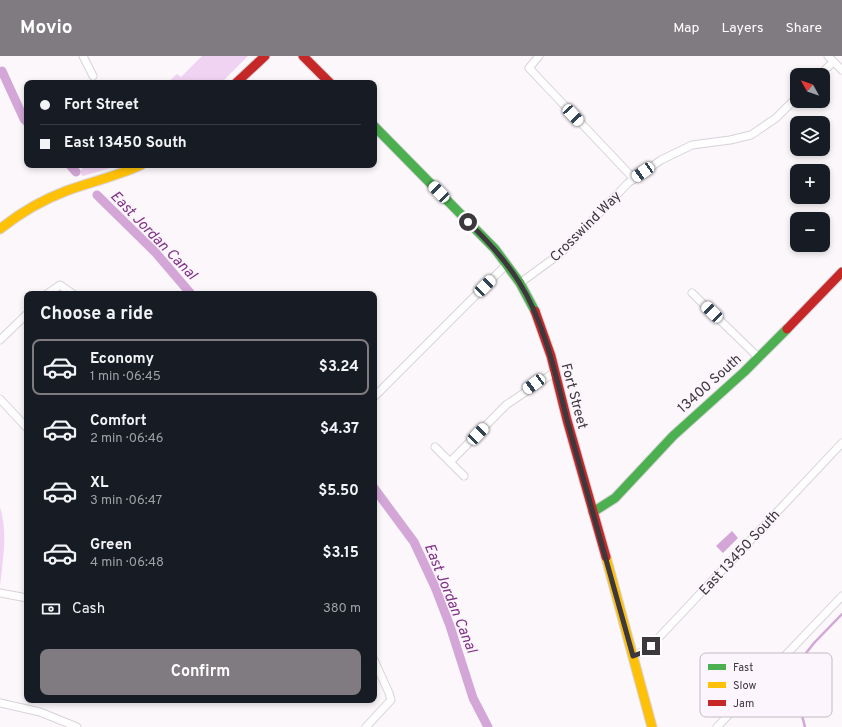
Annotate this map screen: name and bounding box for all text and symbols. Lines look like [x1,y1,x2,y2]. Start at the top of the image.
text: Movio [20,16,73,40]
text: Map [673,20,699,37]
text: Layers [721,20,763,37]
text: Share [785,20,822,37]
north arrow [790,68,830,108]
map controls [790,68,830,252]
text: Fort Street [64,96,139,115]
car [560,102,586,128]
button: layers [790,116,830,156]
text: East 13450 South [64,134,187,153]
car [630,160,656,184]
button: + [790,164,830,204]
car [426,179,452,205]
water label: East Jordan Canal [106,187,201,285]
street label: Crosswind Way [547,188,625,266]
button: − [790,212,830,252]
route start [459,213,477,231]
car [472,273,498,299]
car [699,299,725,325]
text: Choose a ride [40,303,153,326]
icon: car [42,349,78,385]
text: Economy [90,350,154,369]
street label: 13400 South [675,351,746,417]
text: $3.24 [319,358,359,377]
street label: Fort Street [557,362,590,431]
text: 1 min · 06:45 [90,369,161,385]
car [521,372,547,396]
icon: car [42,411,78,447]
text: Comfort [90,412,147,431]
text: $4.37 [320,420,359,439]
car [465,421,491,447]
text: 2 min · 06:46 [90,431,164,447]
icon: car [42,473,78,509]
text: XL [90,474,108,493]
text: $5.50 [318,482,359,501]
text: 3 min · 06:47 [90,493,162,509]
street label: East 13450 South [696,507,784,599]
icon: car [42,535,78,571]
text: Green [90,536,132,555]
water label: East Jordan Canal [419,541,481,657]
text: $3.15 [322,544,359,563]
text: 4 min · 06:48 [90,555,164,571]
icon: cash [40,598,62,620]
text: Cash [72,600,105,619]
text: 380 m [323,601,361,617]
route end [642,637,660,655]
button: Confirm [40,649,361,695]
legend [700,653,832,717]
text: Fast [733,661,753,675]
text: Slow [733,679,756,693]
text: Jam [733,697,754,711]

